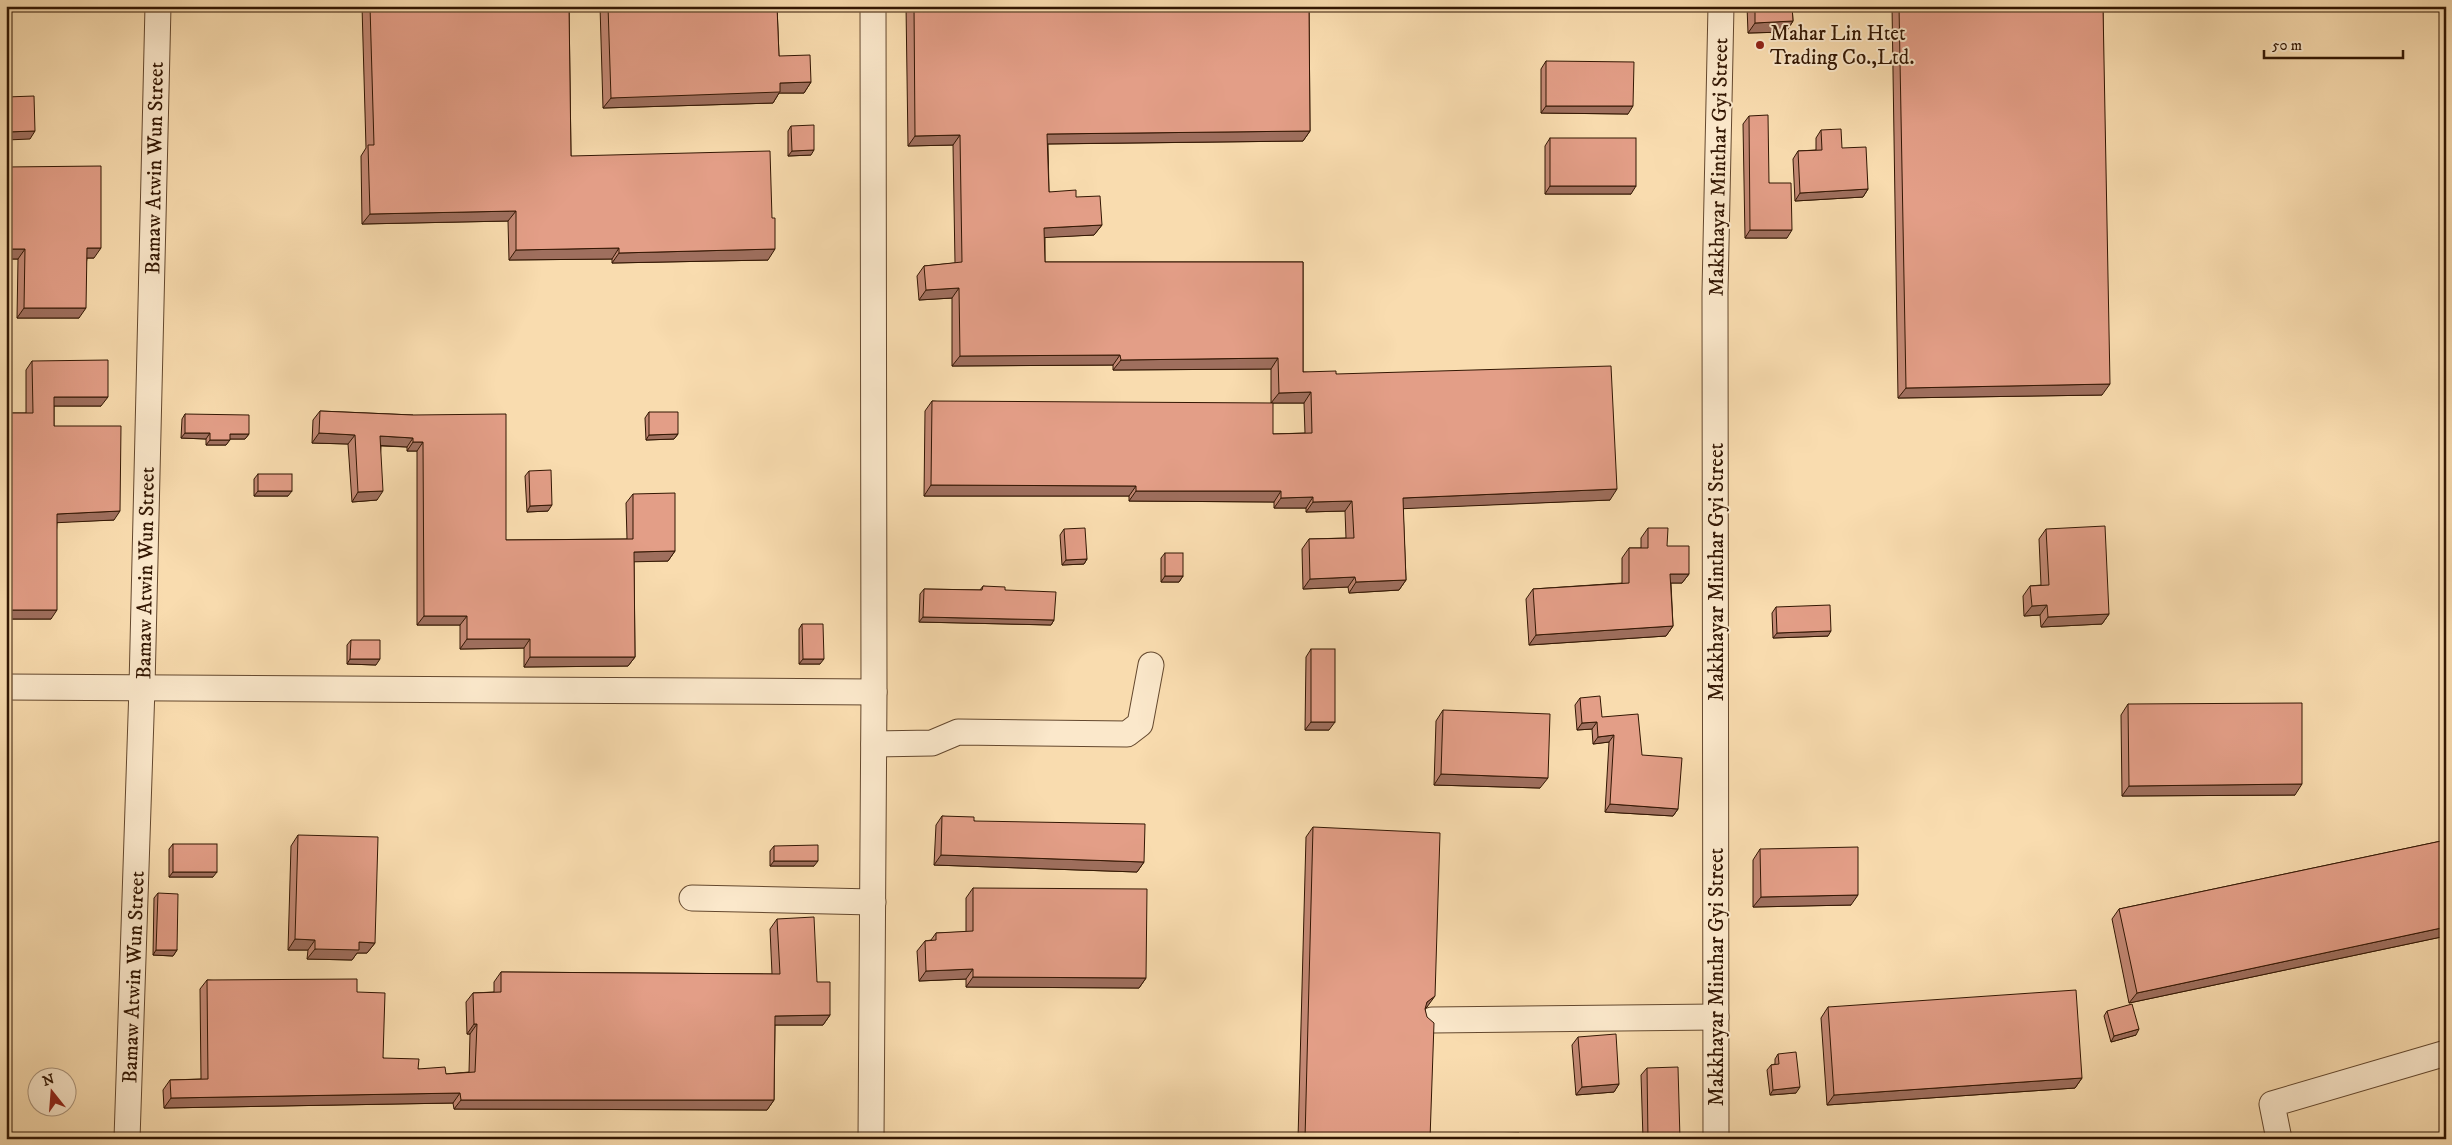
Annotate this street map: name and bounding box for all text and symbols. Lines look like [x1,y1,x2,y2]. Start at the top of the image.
place label: Mahar Lin Htet Trading Co.,Ltd. [1770,21,1914,71]
scale bar [2264,28,2403,60]
text: 50 m [2272,36,2302,55]
street label: Makkhayar Minthar Gyi Street [1704,37,1734,297]
marker: Mahar Lin Htet Trading Co.,Ltd. [1754,39,1766,51]
street label: Bamaw Atwin Wun Street [140,61,170,275]
street label: Makkhayar Minthar Gyi Street [1704,442,1730,701]
street label: Bamaw Atwin Wun Street [131,466,161,680]
street label: Makkhayar Minthar Gyi Street [1704,847,1730,1106]
street label: Bamaw Atwin Wun Street [117,870,151,1084]
north arrow [28,1068,78,1118]
text: N [40,1070,57,1091]

